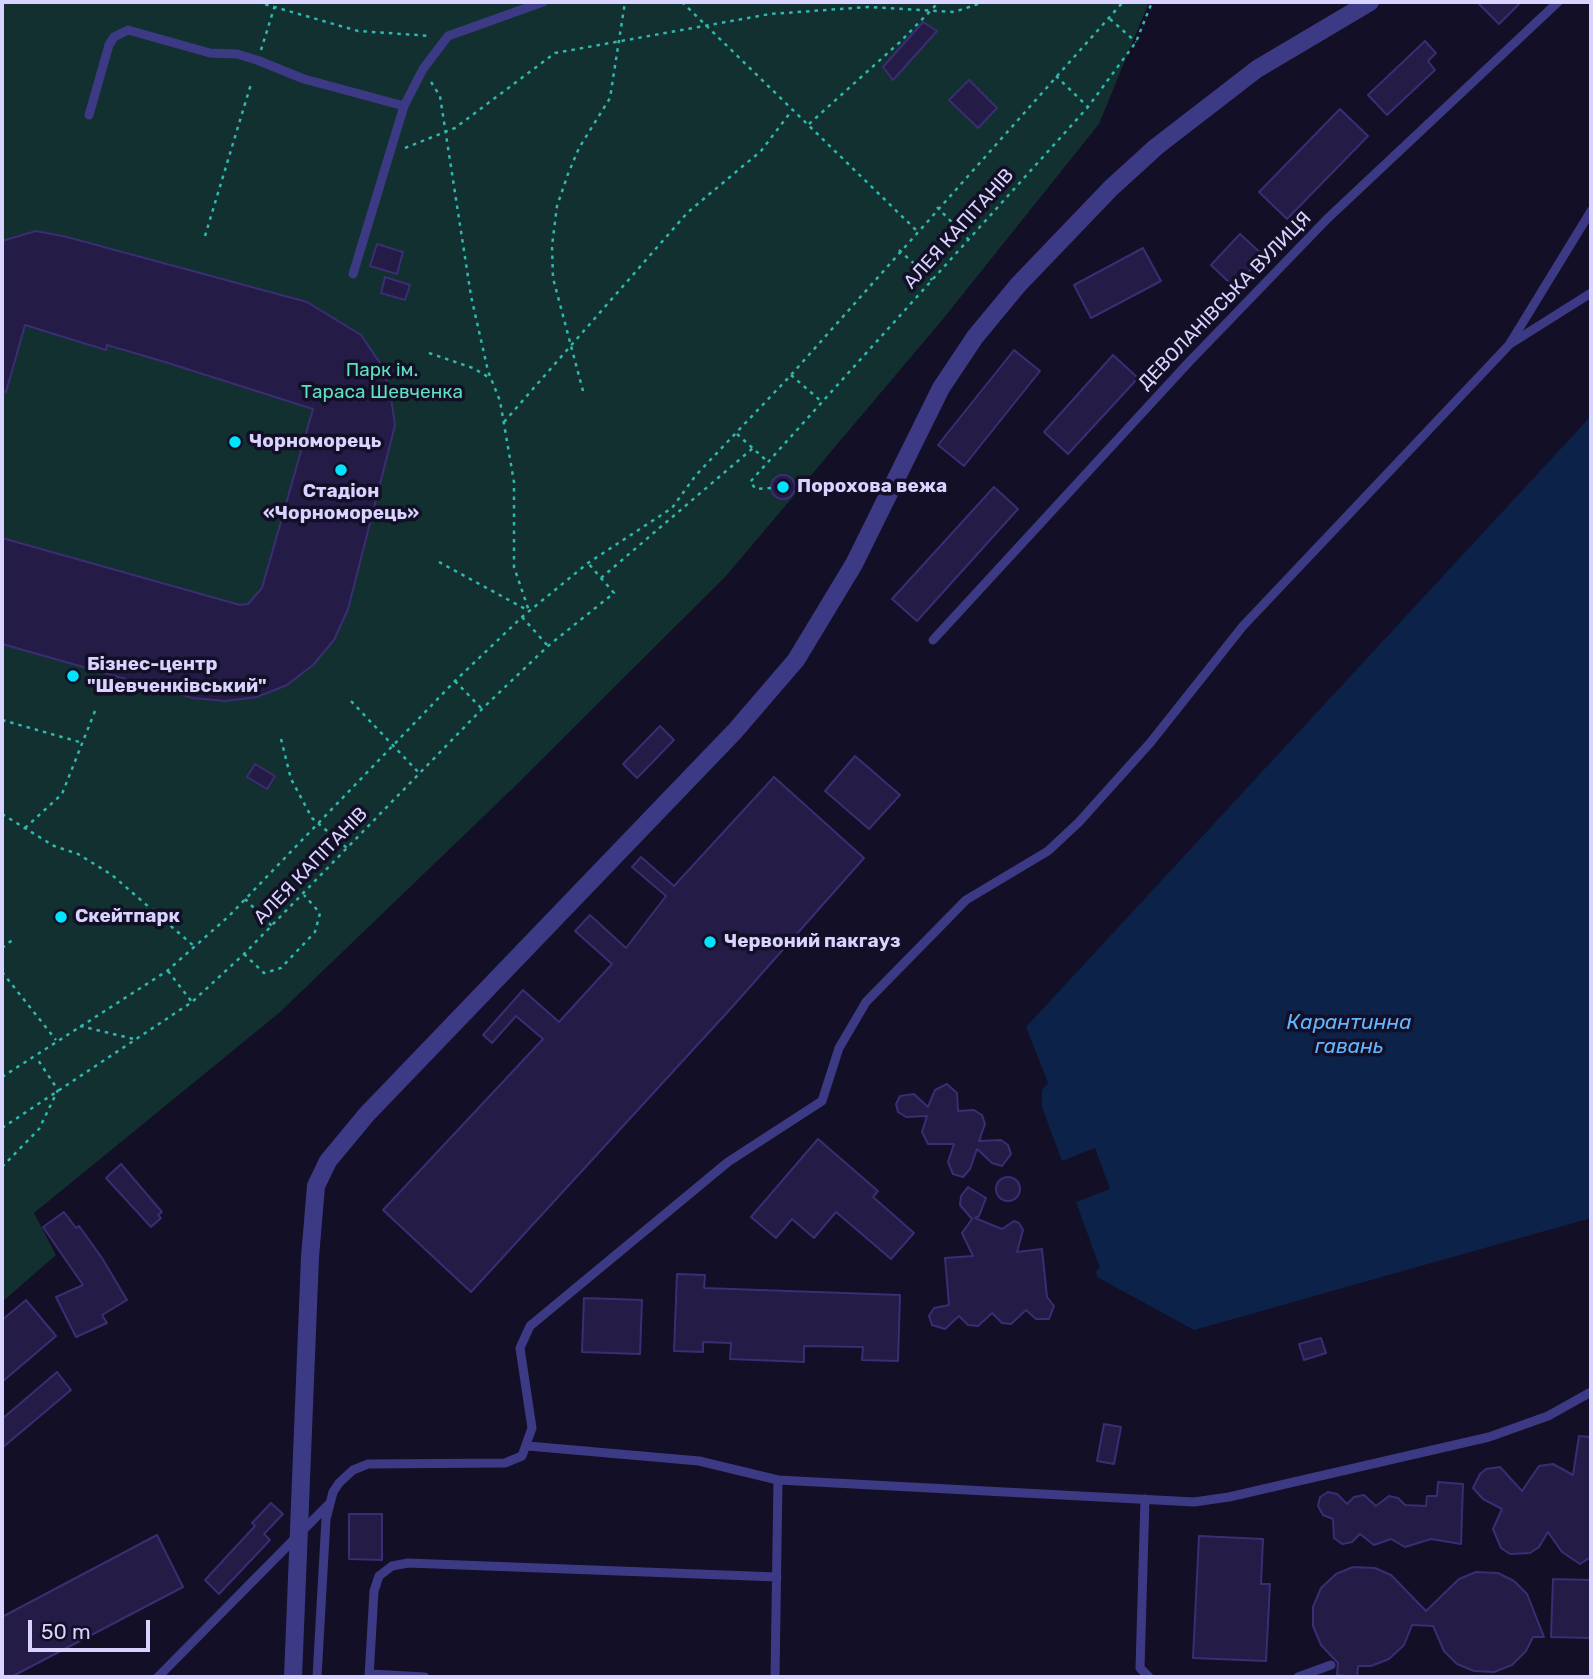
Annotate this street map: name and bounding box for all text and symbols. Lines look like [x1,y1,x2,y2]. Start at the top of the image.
street label: АЛЕЯ КАПІТАНІВ [899,164,1019,294]
street label: ДЕВОЛАНІВСЬКА ВУЛИЦЯ [1134,207,1316,395]
park label: Парк ім. Тараса Шевченка [301,360,463,404]
place label: Чорноморець [249,431,381,453]
marker: Чорноморець [227,434,243,450]
marker: Стадіон «Чорноморець» [333,462,349,478]
place label: Порохова вежа [797,476,947,498]
marker: Порохова вежа [775,479,791,495]
place label: Стадіон «Чорноморець» [263,481,419,525]
place label: Бізнес-центр "Шевченківський" [87,654,267,698]
marker: Бізнес-центр "Шевченківський" [65,668,81,684]
street label: АЛЕЯ КАПІТАНІВ [249,803,373,929]
place label: Скейтпарк [75,906,180,928]
marker: Скейтпарк [53,909,69,925]
place label: Червоний пакгауз [724,931,901,953]
marker: Червоний пакгауз [702,934,718,950]
water label: Карантинна гавань [1287,1010,1411,1060]
scale bar [32,1606,154,1650]
text: 50 m [41,1619,91,1644]

